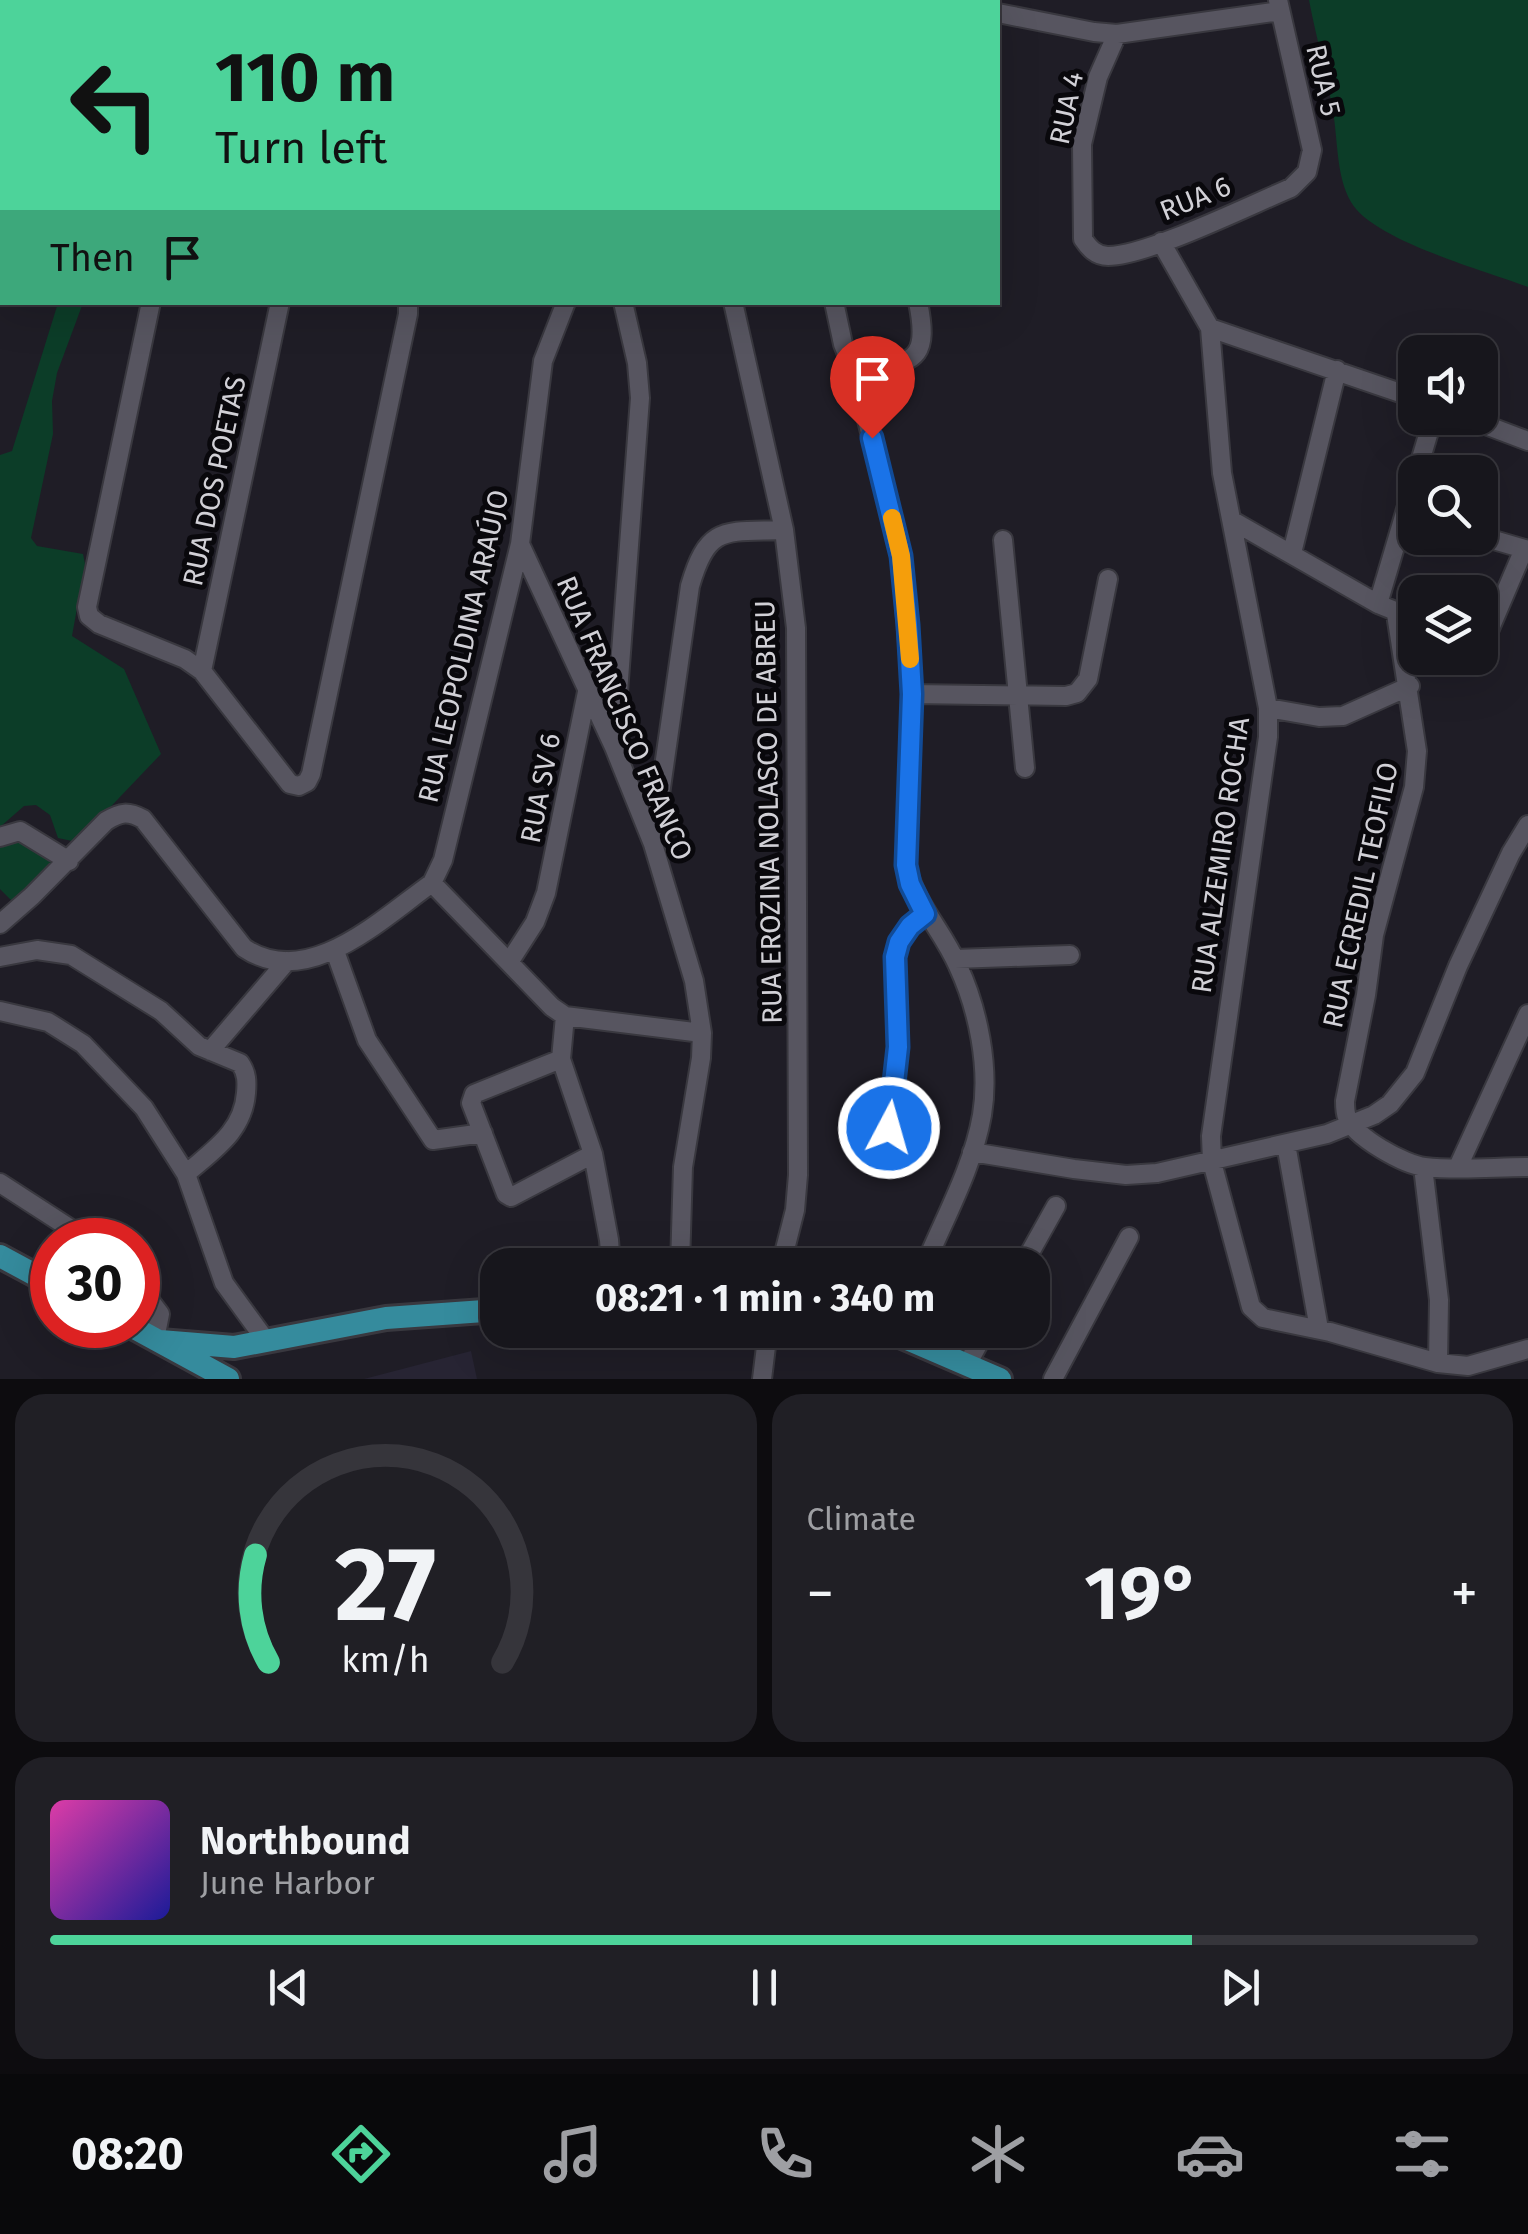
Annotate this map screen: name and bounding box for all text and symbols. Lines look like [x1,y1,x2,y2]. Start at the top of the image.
text: 110 m [215,36,395,120]
icon: left [50,40,180,170]
street label: RUA 5 [1299,41,1348,119]
street label: RUA 4 [1043,69,1090,147]
text: Turn left [215,121,387,175]
street label: RUA 6 [1155,169,1235,228]
icon: arrive [155,230,210,285]
text: Then [50,235,135,281]
map controls [1398,335,1498,675]
button: sound [1398,335,1498,435]
pin [830,336,915,439]
icon: arrive [845,351,900,406]
street label: RUA DOS POETAS [176,373,253,589]
button: search [1398,455,1498,555]
street label: RUA LEOPOLDINA ARAÚJO [411,487,516,806]
street label: RUA FRANCISCO FRANCO [550,571,699,865]
button: layers [1398,575,1498,675]
street label: RUA EROZINA NOLASCO DE ABREU [748,600,789,1024]
street label: RUA ALZEMIRO ROCHA [1185,715,1256,995]
street label: RUA SV 6 [514,730,567,846]
street label: RUA ECREDIL TEOFILO [1316,759,1405,1031]
position arrow [837,1076,941,1180]
speed limit sign: 30 [30,1218,160,1348]
text: 08:21 · 1 min · 340 m [595,1275,935,1321]
text: Climate [807,1500,916,1538]
text: 27 [335,1523,436,1648]
text: 19° [1084,1549,1200,1639]
text: − [807,1561,834,1627]
text: + [1451,1561,1478,1627]
text: km/h [342,1639,430,1681]
text: Northbound [200,1818,411,1864]
text: June Harbor [200,1864,375,1902]
icon: previous [261,1960,316,2015]
icon: pause [737,1960,792,2015]
icon: next [1213,1960,1268,2015]
icon: directions [326,2119,396,2189]
icon: music [538,2119,608,2189]
icon: phone [750,2119,820,2189]
icon: climate [963,2119,1033,2189]
icon: car [1175,2119,1245,2189]
icon: filters [1387,2119,1457,2189]
text: 08:20 [71,2127,184,2181]

